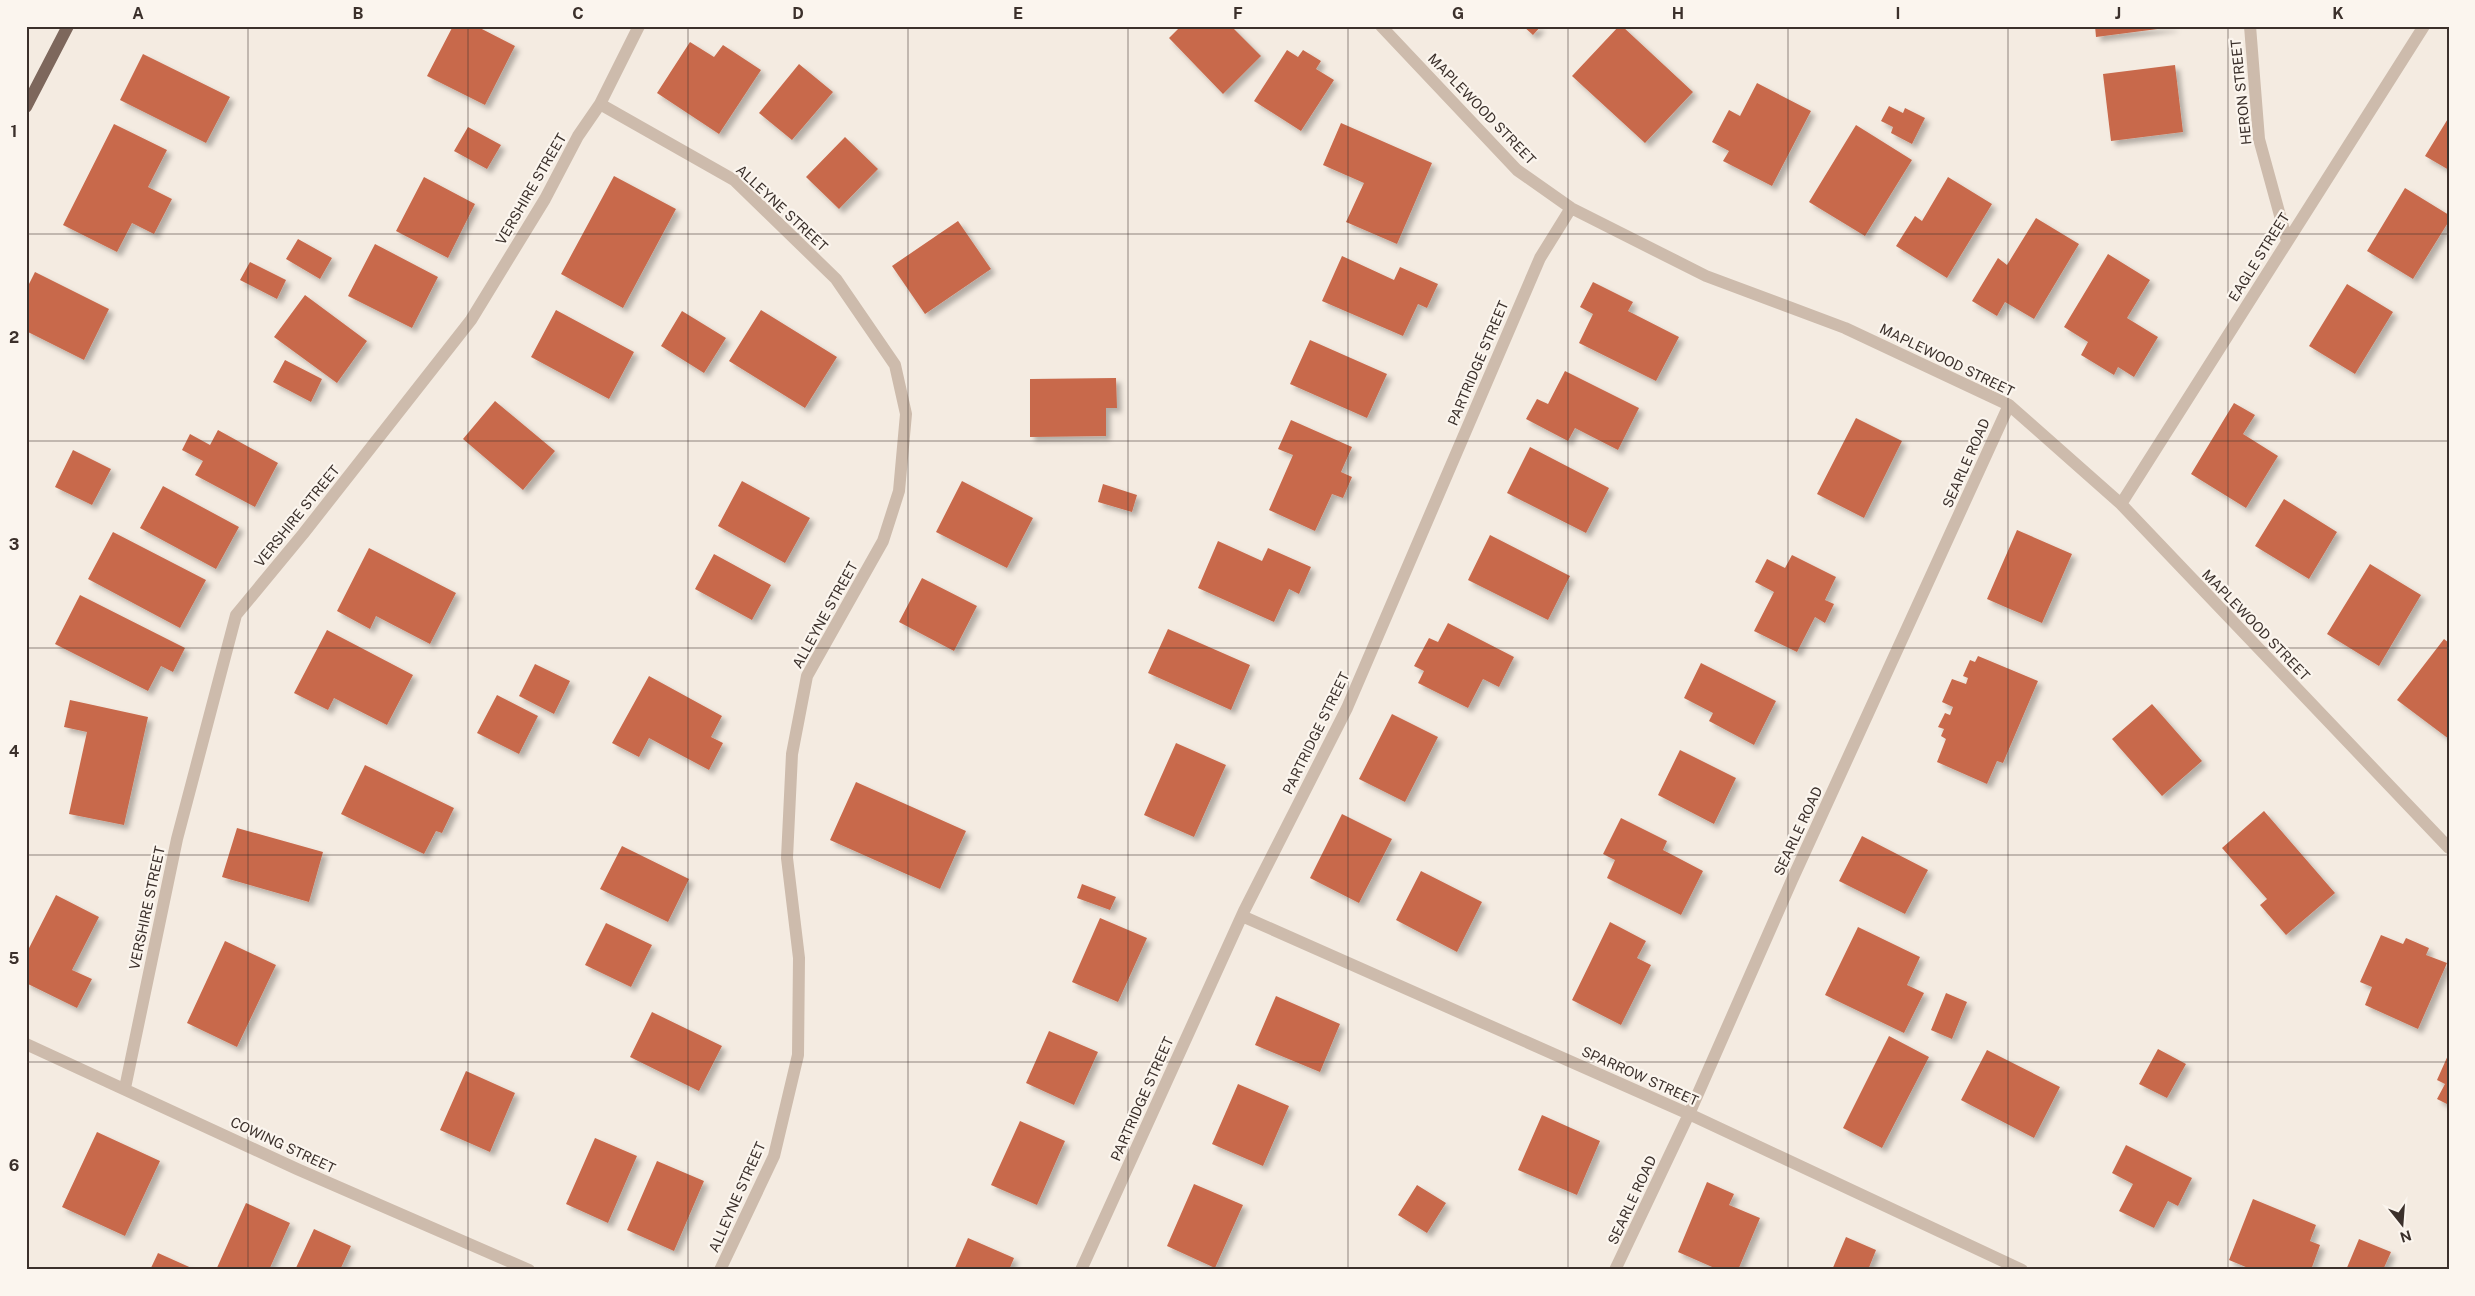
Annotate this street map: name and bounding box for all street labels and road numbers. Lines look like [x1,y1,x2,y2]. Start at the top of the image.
street label: HERON STREET [2228,38,2254,146]
street label: MAPLEWOOD STREET [1425,50,1539,168]
street label: VERSHIRE STREET [493,130,569,248]
street label: ALLEYNE STREET [733,162,831,254]
street label: EAGLE STREET [2225,210,2293,304]
street label: PARTRIDGE STREET [1444,298,1512,428]
street label: MAPLEWOOD STREET [1877,320,2017,400]
street label: SEARLE ROAD [1939,416,1993,510]
street label: VERSHIRE STREET [251,462,343,570]
street label: ALLEYNE STREET [789,559,861,671]
street label: MAPLEWOOD STREET [2199,566,2313,684]
street label: PARTRIDGE STREET [1279,669,1353,797]
street label: SEARLE ROAD [1770,784,1826,878]
street label: VERSHIRE STREET [126,845,168,971]
street label: PARTRIDGE STREET [1107,1034,1177,1164]
street label: SPARROW STREET [1579,1043,1701,1109]
street label: COWING STREET [228,1114,338,1176]
street label: ALLEYNE STREET [705,1139,769,1255]
street label: SEARLE ROAD [1604,1153,1660,1247]

